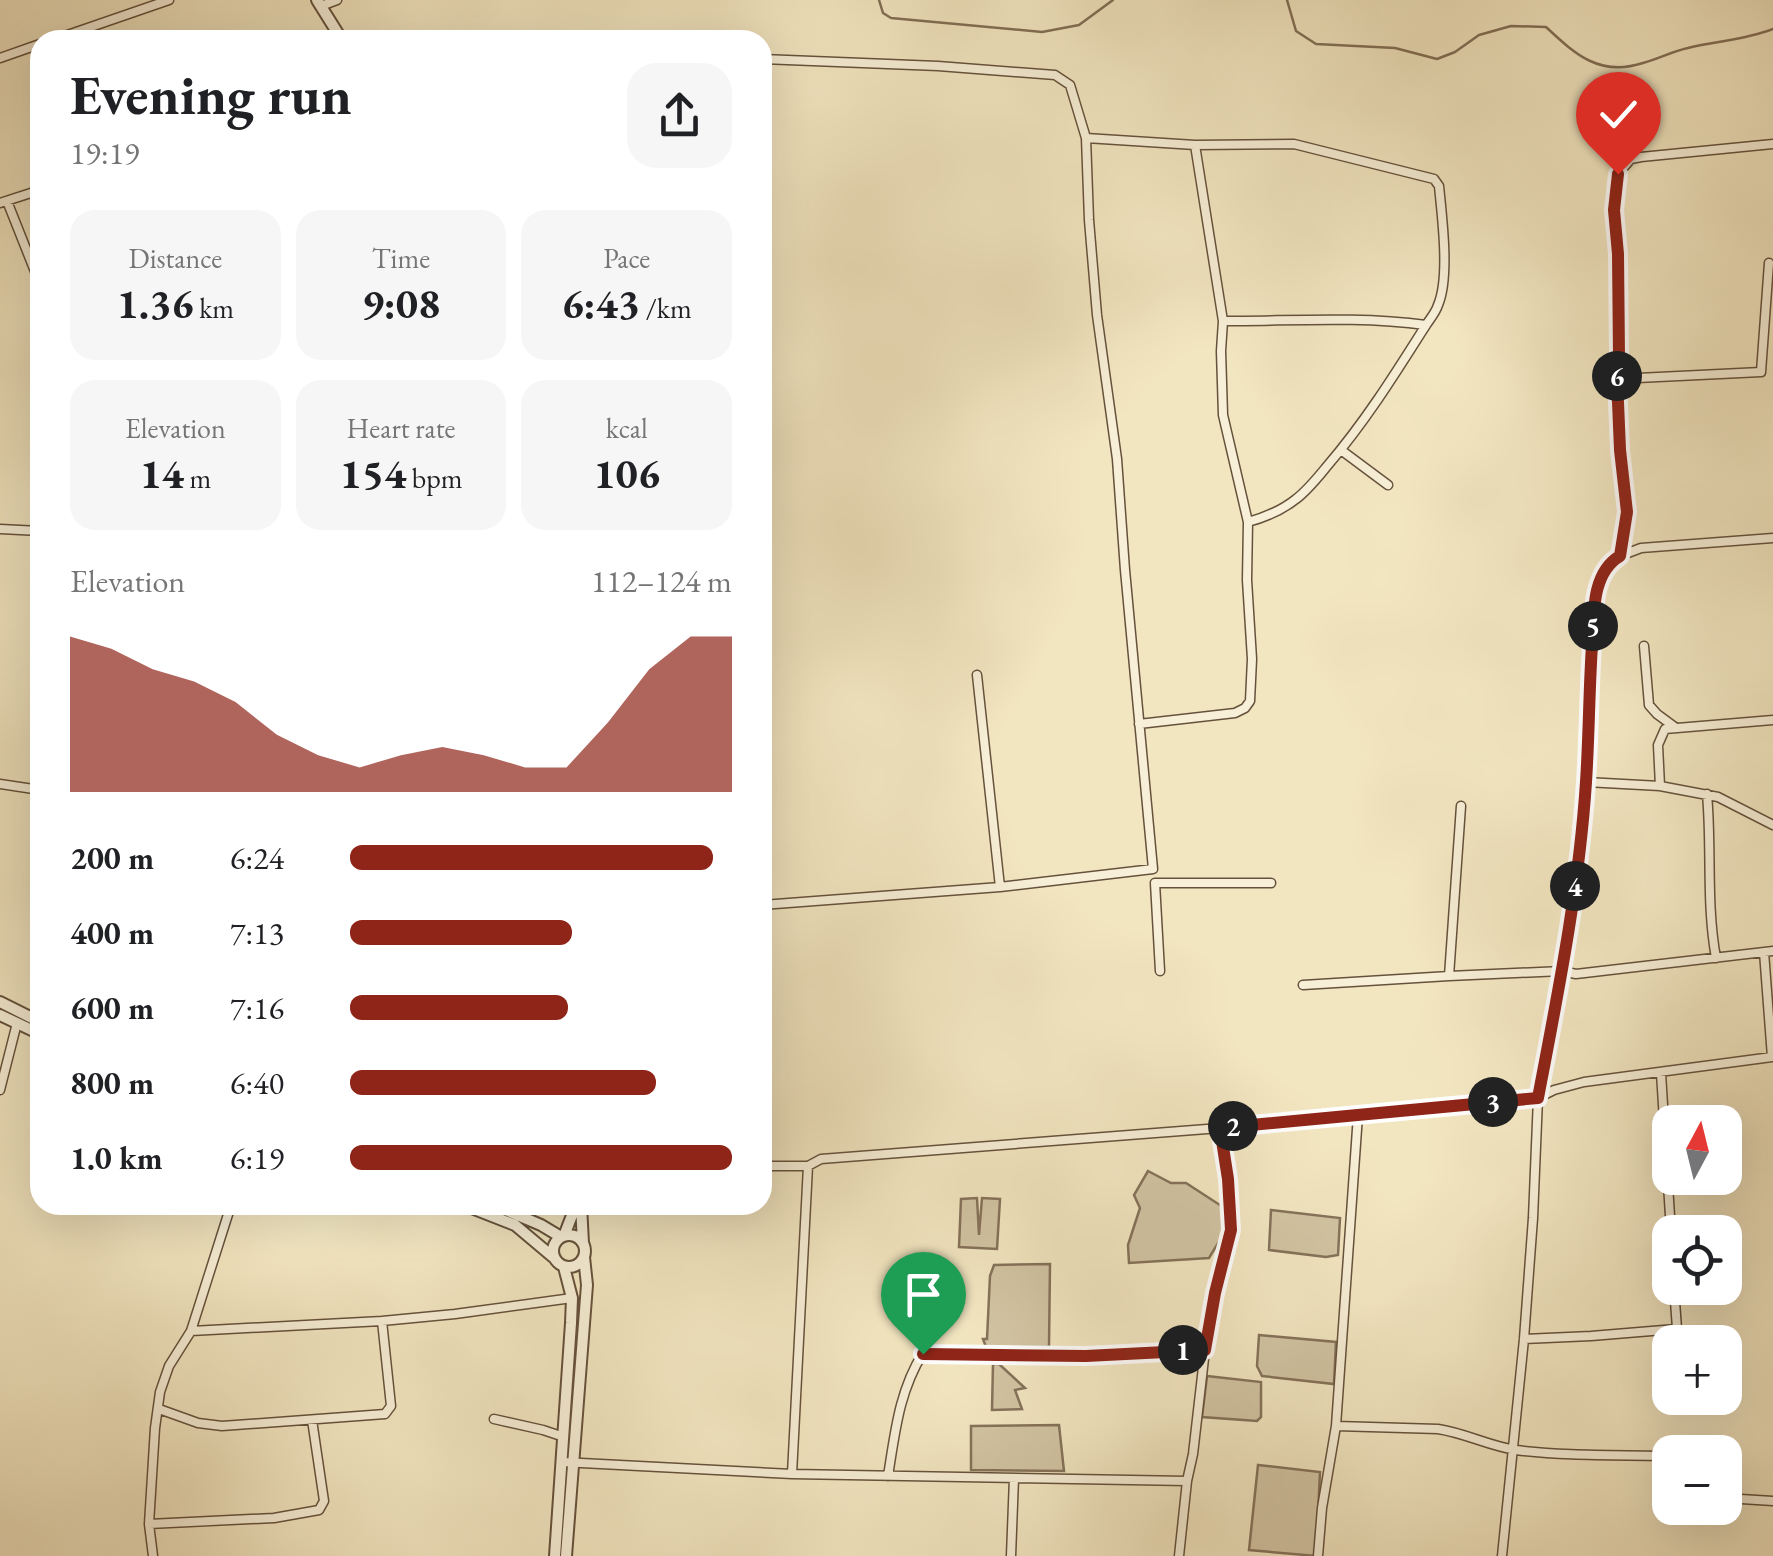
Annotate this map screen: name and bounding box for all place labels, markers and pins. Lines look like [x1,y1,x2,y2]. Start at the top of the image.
pin [1576,72,1661,175]
pin: 6 [1592,351,1642,401]
pin: 5 [1568,601,1618,651]
pin: 4 [1550,861,1600,911]
pin: 3 [1468,1077,1518,1127]
pin: 2 [1208,1101,1258,1151]
pin [881,1252,966,1355]
pin: 1 [1158,1325,1208,1375]

